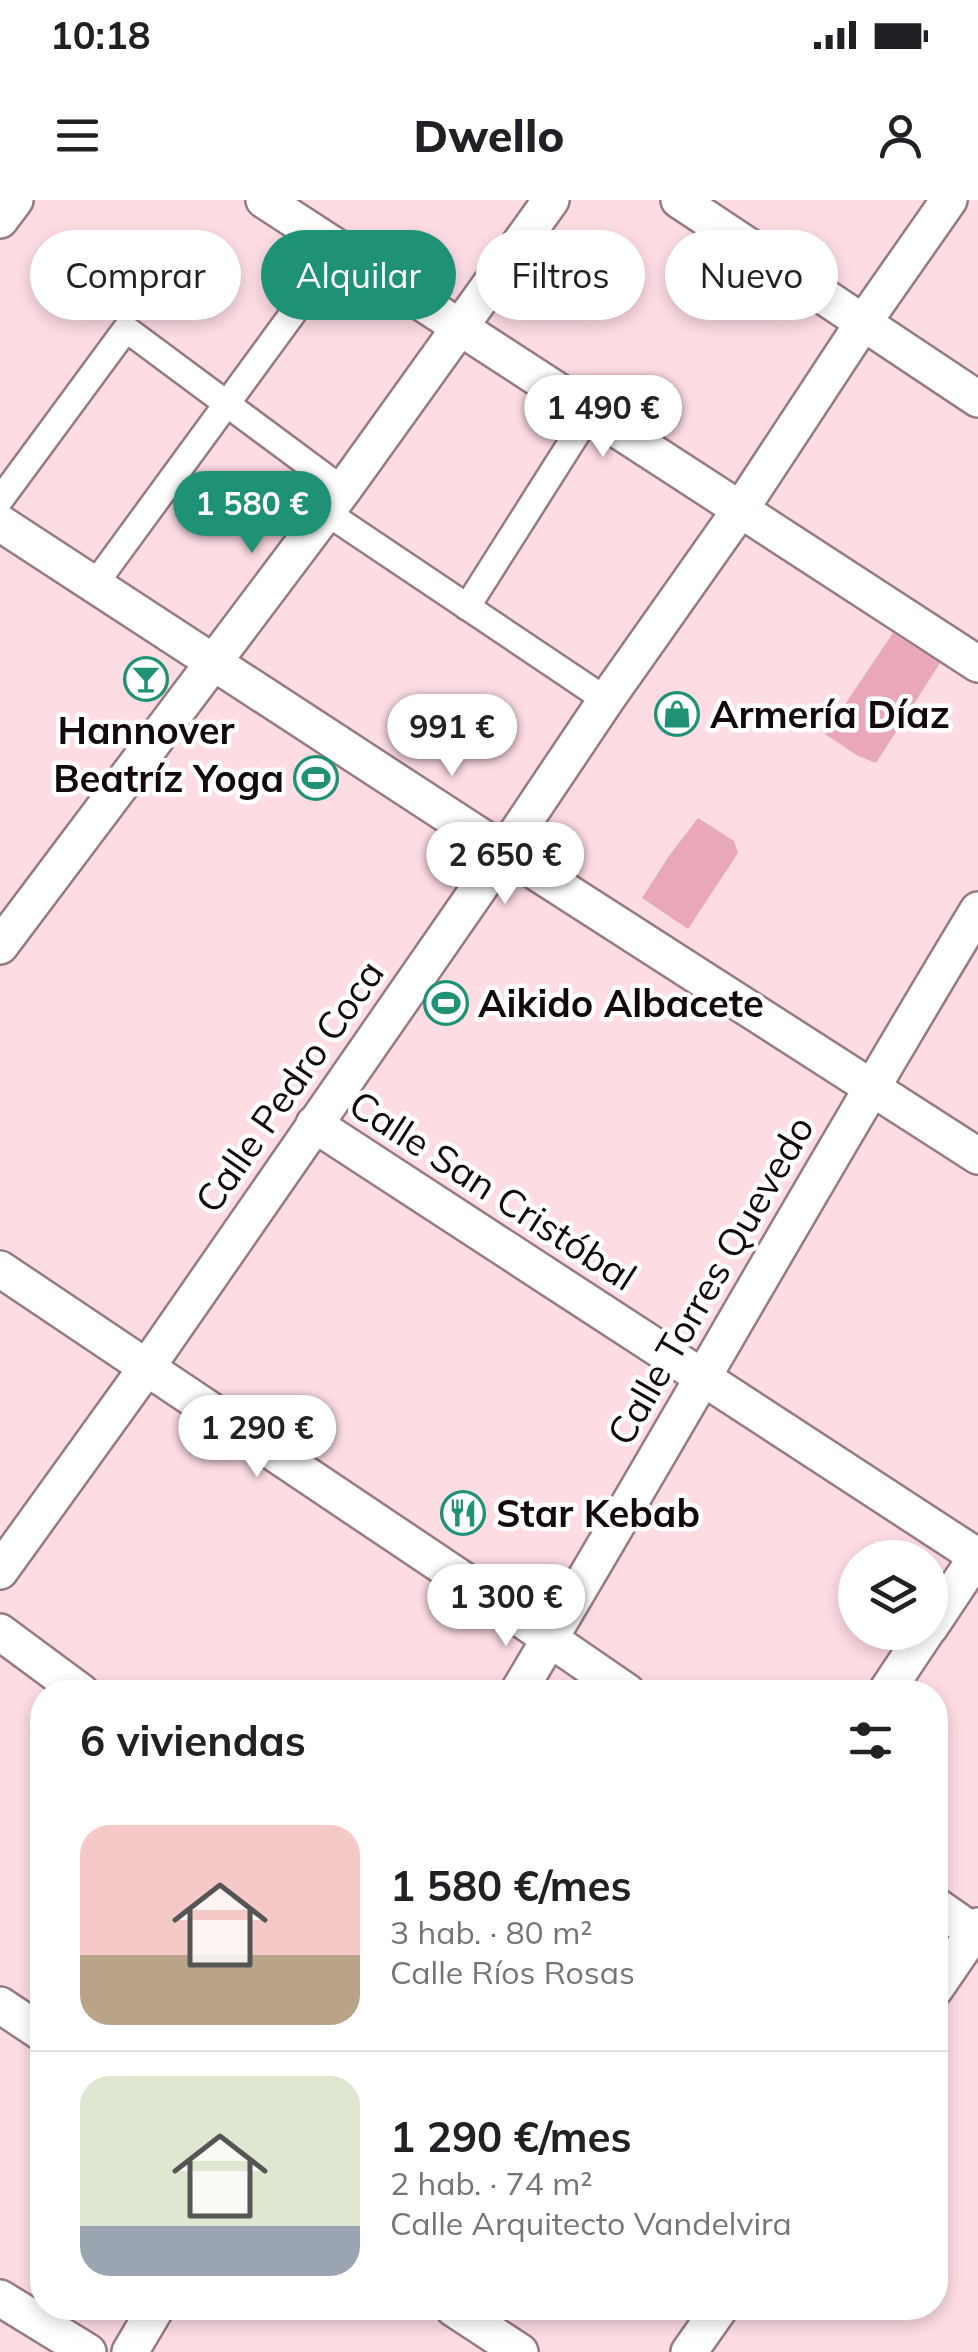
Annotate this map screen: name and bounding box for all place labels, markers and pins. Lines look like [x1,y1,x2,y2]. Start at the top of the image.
pin: 1 490 € [511,375,695,460]
pin: 1 580 € [160,471,344,556]
bar icon: Hannover [123,656,169,702]
place label: Armería Díaz [710,690,950,738]
shop icon: Armería Díaz [654,691,700,737]
pin: 991 € [382,694,522,779]
place label: Hannover [58,706,235,754]
place label: Beatríz Yoga [53,754,284,802]
sports icon: Beatríz Yoga [293,755,339,801]
pin: 2 650 € [413,822,597,907]
place label: Aikido Albacete [478,979,764,1027]
sports icon: Aikido Albacete [423,980,469,1026]
pin: 1 290 € [165,1395,349,1480]
place label: Star Kebab [496,1489,700,1537]
restaurant icon: Star Kebab [440,1490,486,1536]
pin: 1 300 € [414,1564,598,1649]

